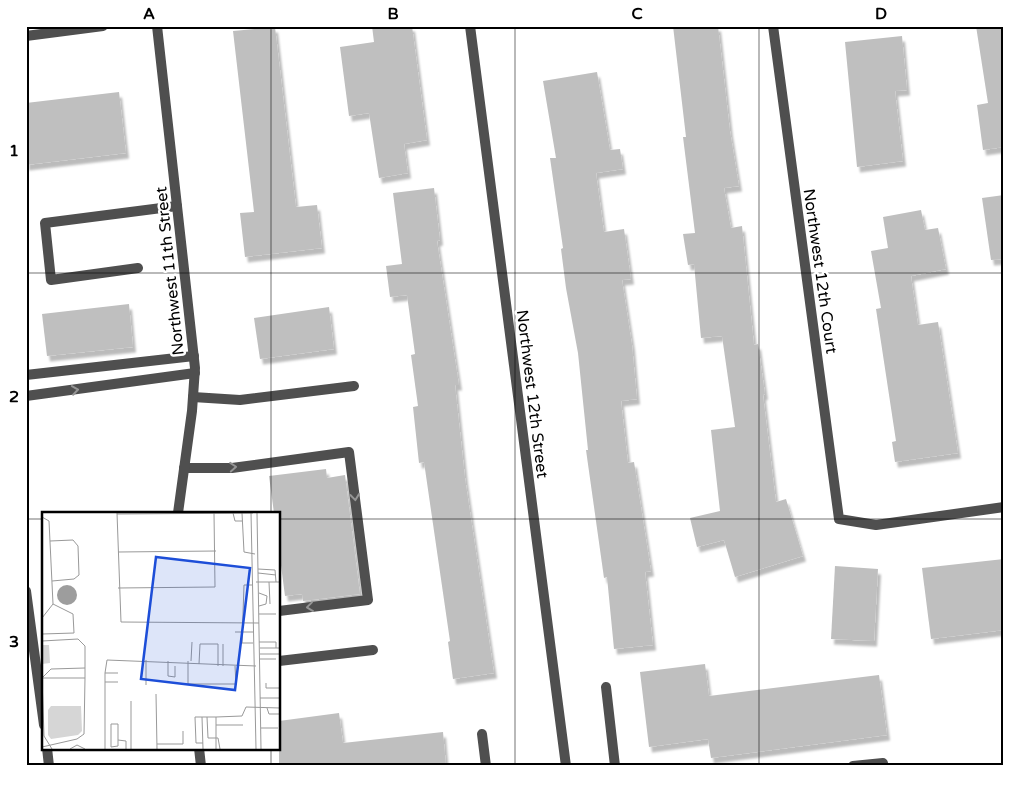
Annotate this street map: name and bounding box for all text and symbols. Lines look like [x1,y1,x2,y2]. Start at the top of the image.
text: A [143,4,155,24]
text: B [387,4,399,24]
text: C [631,4,643,24]
text: D [875,4,887,24]
text: 1 [9,141,19,161]
street label: Northwest 11th Street [151,186,189,356]
street label: Northwest 12th Court [799,187,841,355]
street label: Northwest 12th Street [512,309,552,479]
one-way arrow [70,385,79,395]
text: 2 [9,387,19,407]
one-way arrow [229,462,237,473]
one-way arrow [349,493,360,501]
inset map [42,512,280,750]
one-way arrow [306,601,314,612]
text: 3 [9,632,19,652]

